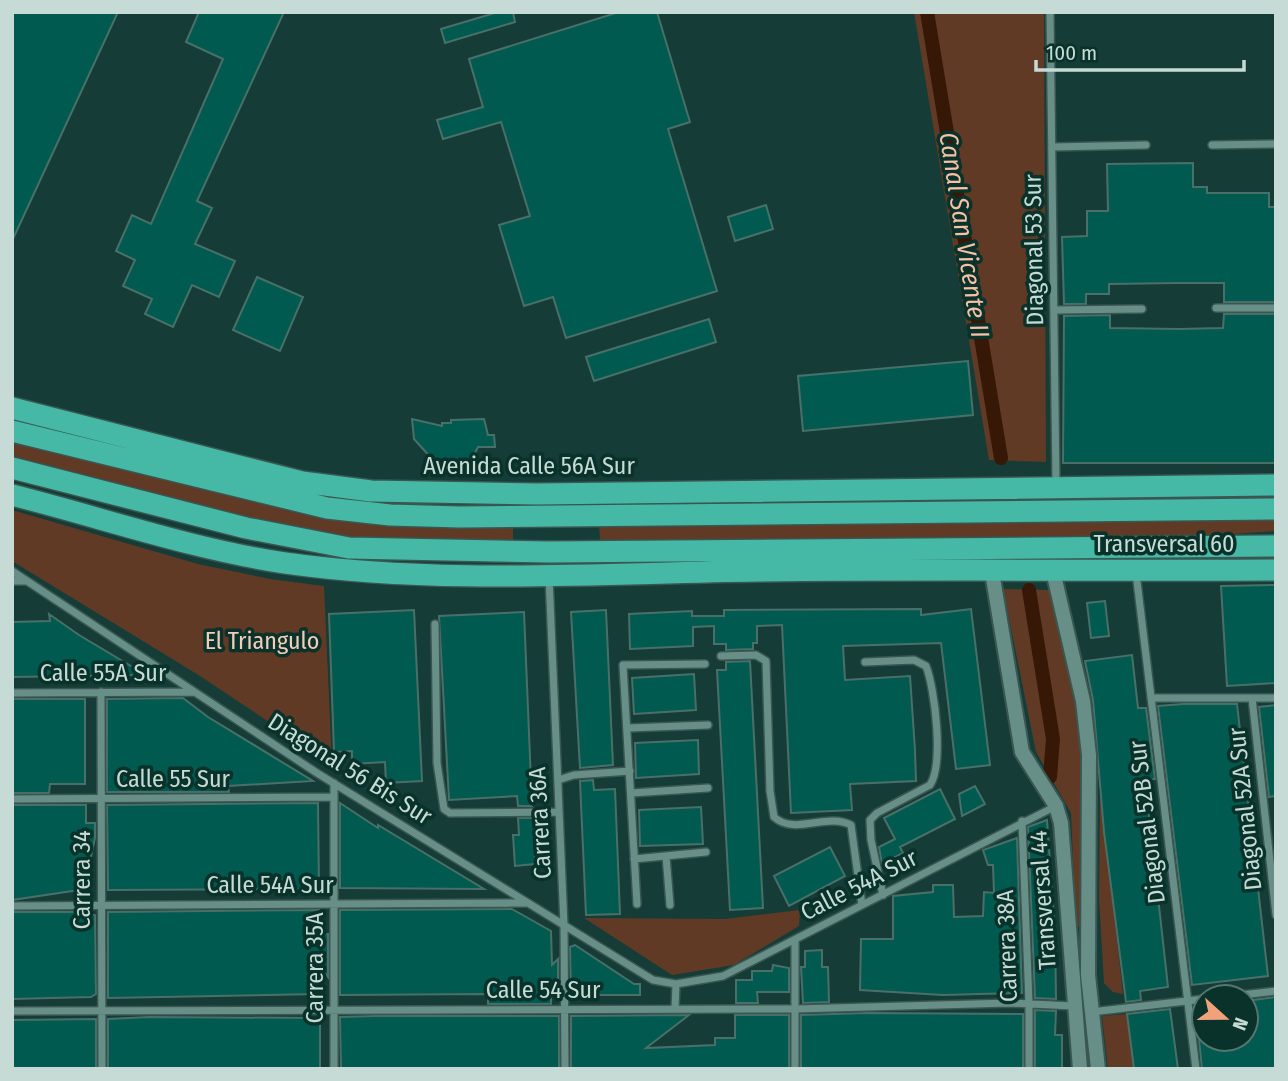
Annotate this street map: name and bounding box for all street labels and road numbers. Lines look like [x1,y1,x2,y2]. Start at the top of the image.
street label: Diagonal 53 Sur [1019,173,1049,326]
street label: Avenida Calle 56A Sur [423,452,635,480]
street label: Transversal 60 [1094,530,1234,558]
street label: Calle 55A Sur [40,659,167,687]
street label: Diagonal 56 Bis Sur [263,707,438,831]
street label: Diagonal 52A Sur [1222,726,1267,892]
street label: Diagonal 52B Sur [1123,738,1171,905]
street label: Calle 55 Sur [116,765,231,793]
street label: Carrera 36A [523,766,557,880]
street label: Transversal 44 [1024,829,1062,971]
street label: Carrera 34 [68,831,96,930]
street label: Calle 54A Sur [796,843,923,926]
street label: Calle 54A Sur [206,871,334,899]
street label: Carrera 38A [991,889,1023,1003]
street label: Carrera 35A [301,912,329,1024]
street label: Calle 54 Sur [486,976,601,1004]

